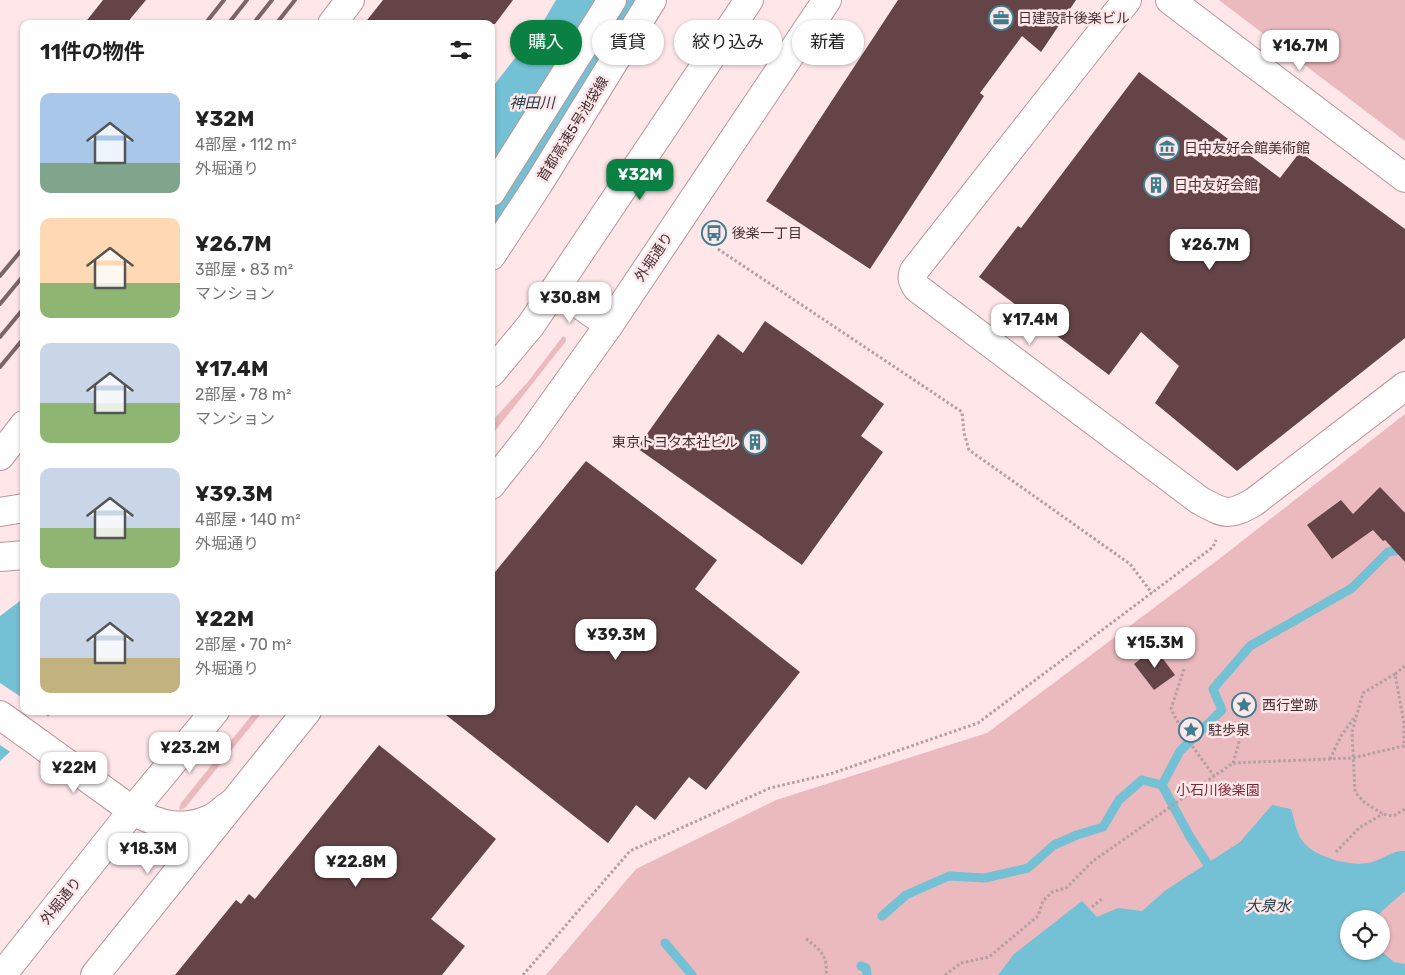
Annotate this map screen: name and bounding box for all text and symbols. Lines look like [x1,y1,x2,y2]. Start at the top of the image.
office icon: 日建設計後楽ビル [988,5,1014,31]
place label: 日建設計後楽ビル [1018,10,1130,27]
chip: 購入 [510,20,582,65]
chip: 賃貸 [592,20,664,65]
chip: 絞り込み [674,20,782,65]
chip: 新着 [792,20,864,65]
pin: ¥16.7M [1259,30,1341,72]
icon: filters [447,36,475,64]
text: ¥16.7M [1272,36,1328,55]
text: 11件の物件 [40,39,145,64]
street label: 首都高速5号池袋線 [534,73,612,185]
water label: 神田川 [509,94,556,112]
text: ¥32M [195,106,254,131]
icon: home [80,113,140,173]
text: 4部屋 · 112 m² [195,135,297,154]
museum icon: 日中友好会館美術館 [1154,135,1180,161]
place label: 日中友好会館美術館 [1184,140,1310,157]
pin: ¥32M [610,158,670,201]
text: 外堀通り [195,159,259,178]
text: ¥32M [617,165,663,184]
building icon: 日中友好会館 [1143,172,1169,198]
place label: 日中友好会館 [1174,177,1258,194]
bus stop icon: 後楽一丁目 [701,220,727,246]
place label: 後楽一丁目 [732,225,802,242]
pin: ¥26.7M [1169,228,1251,271]
street label: 外堀通り [631,229,677,285]
text: ¥26.7M [195,231,272,256]
text: ¥26.7M [1181,235,1239,254]
icon: home [80,238,140,298]
text: 3部屋 · 83 m² [195,260,293,279]
pin: ¥30.8M [529,282,611,324]
text: マンション [195,284,275,303]
text: ¥30.8M [540,288,600,307]
pin: ¥17.4M [989,304,1071,346]
text: ¥17.4M [1002,310,1058,329]
text: ¥17.4M [195,356,268,381]
icon: home [80,363,140,423]
text: 2部屋 · 78 m² [195,385,292,404]
text: マンション [195,409,275,428]
building icon: 東京トヨタ本社ビル [742,429,768,455]
place label: 東京トヨタ本社ビル [612,434,738,451]
text: ¥39.3M [195,481,273,506]
icon: home [80,488,140,548]
text: 4部屋 · 140 m² [195,510,301,529]
text: 外堀通り [195,534,259,553]
text: ¥22M [195,606,254,631]
icon: home [80,613,140,673]
pin: ¥39.3M [575,618,657,661]
text: ¥39.3M [586,625,646,644]
pin: ¥15.3M [1114,626,1196,669]
text: ¥15.3M [1126,633,1184,652]
text: 2部屋 · 70 m² [195,635,291,654]
text: 外堀通り [195,659,259,678]
place icon: 西行堂跡 [1231,692,1257,718]
place label: 西行堂跡 [1262,697,1318,714]
place icon: 駐歩泉 [1178,717,1204,743]
place label: 駐歩泉 [1208,722,1250,739]
pin: ¥23.2M [149,732,231,774]
text: ¥23.2M [160,738,220,757]
pin: ¥22M [44,752,104,794]
text: ¥22M [51,758,97,777]
park label: 小石川後楽園 [1176,782,1260,799]
pin: ¥18.3M [107,832,189,875]
text: ¥18.3M [119,839,177,858]
pin: ¥22.8M [315,846,397,888]
text: ¥22.8M [326,852,386,871]
street label: 外堀通り [37,874,85,928]
water label: 大泉水 [1245,897,1292,915]
map controls [1340,910,1390,960]
button: locate [1340,910,1390,960]

